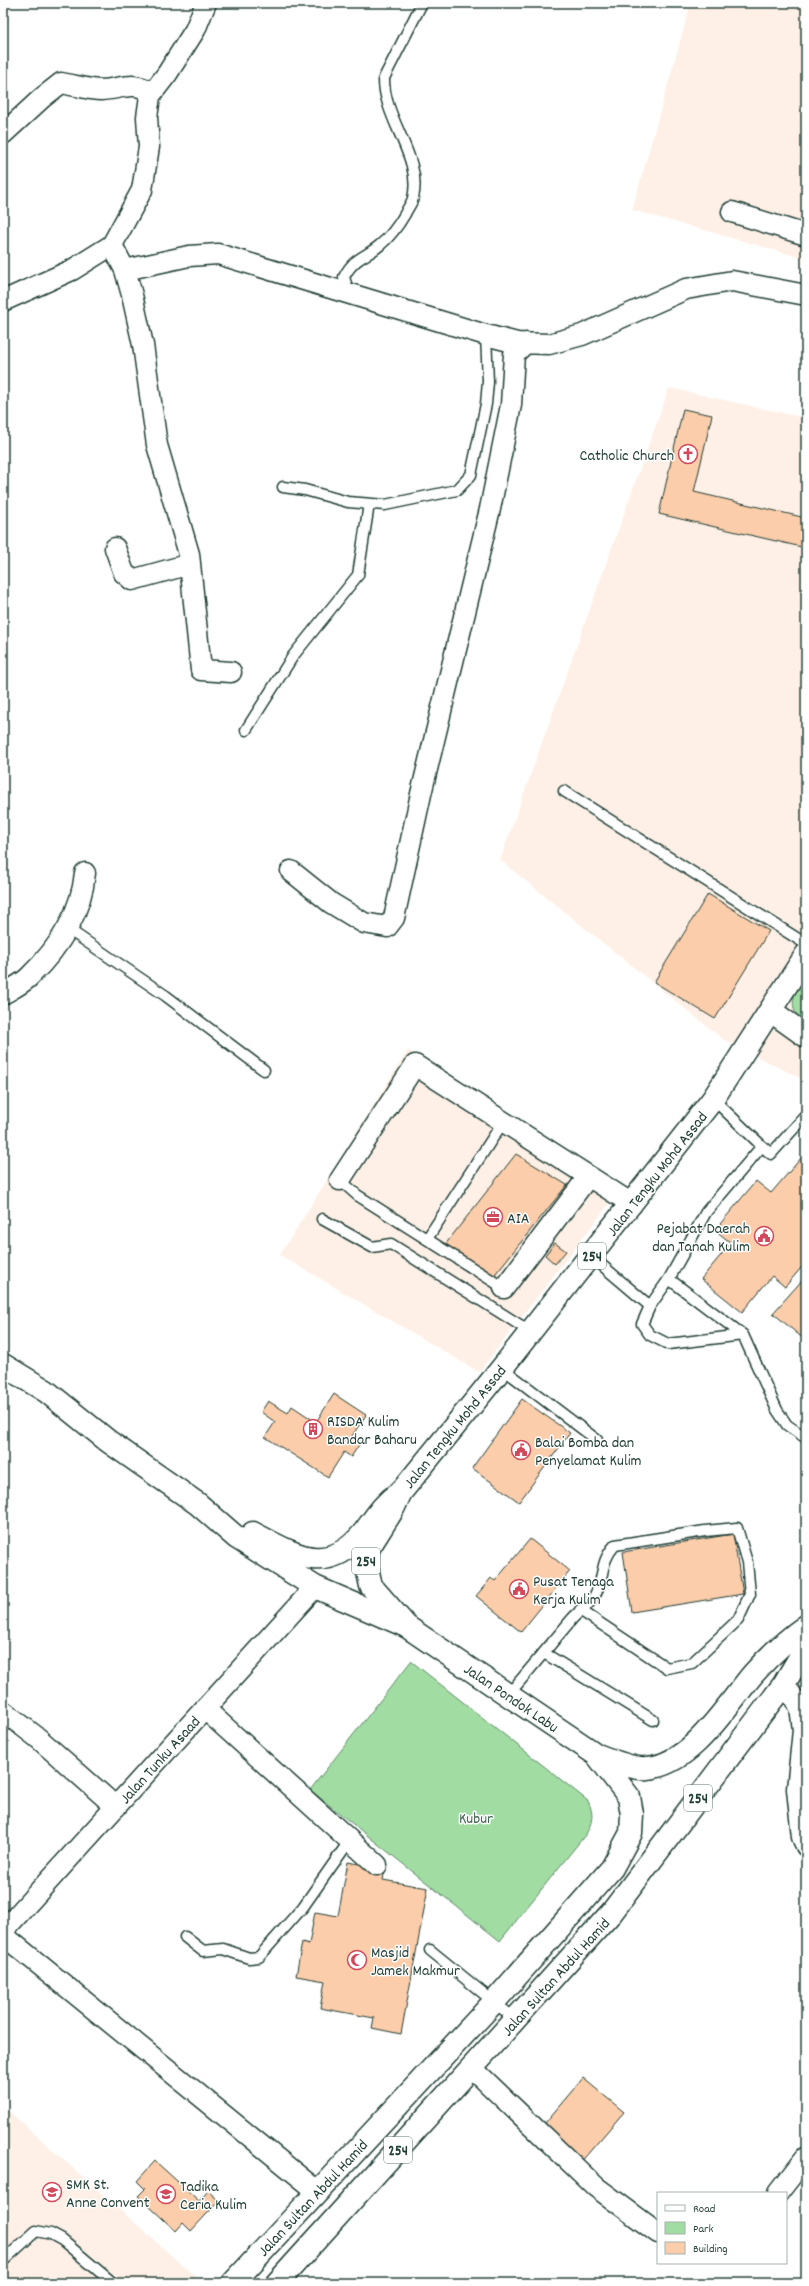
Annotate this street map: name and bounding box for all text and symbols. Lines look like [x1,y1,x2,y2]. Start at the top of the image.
church icon: Catholic Church [677,443,699,465]
place label: Catholic Church [580,445,674,468]
street label: Jalan Tengku Mohd Assad [602,1107,714,1242]
office icon: AIA [482,1206,504,1228]
place label: AIA [507,1208,530,1231]
place label: Pejabat Daerah dan Tanah Kulim [652,1218,750,1259]
public building icon: Pejabat Daerah dan Tanah Kulim [753,1225,775,1247]
road number: 254 [578,1243,606,1269]
street label: Jalan Tengku Mohd Assad [399,1361,513,1494]
place label: RISDA Kulim Bandar Baharu [327,1411,417,1452]
building icon: RISDA Kulim Bandar Baharu [302,1418,324,1440]
place label: Balai Bomba dan Penyelamat Kulim [535,1432,642,1473]
public building icon: Balai Bomba dan Penyelamat Kulim [510,1439,532,1461]
road number: 254 [352,1548,380,1574]
place label: Pusat Tenaga Kerja Kulim [533,1571,614,1612]
public building icon: Pusat Tenaga Kerja Kulim [508,1578,530,1600]
street label: Jalan Pondok Labu [458,1659,563,1739]
street label: Jalan Tunku Asaad [115,1712,207,1810]
road number: 254 [684,1785,712,1811]
park label: Kubur [459,1808,493,1831]
street label: Jalan Sultan Abdul Hamid [497,1913,616,2042]
place label: Masjid Jamek Makmur [371,1942,460,1983]
mosque icon: Masjid Jamek Makmur [346,1949,368,1971]
street label: Jalan Sultan Abdul Hamid [253,2135,374,2262]
road number: 254 [384,2137,412,2163]
place label: SMK St. Anne Convent [66,2174,150,2215]
place label: Tadika Ceria Kulim [180,2176,247,2217]
school or university icon: SMK St. Anne Convent [41,2181,63,2203]
school or university icon: Tadika Ceria Kulim [155,2183,177,2205]
legend [657,2192,787,2264]
text: Road [693,2201,715,2218]
text: Park [693,2221,714,2238]
text: Building [693,2241,728,2258]

